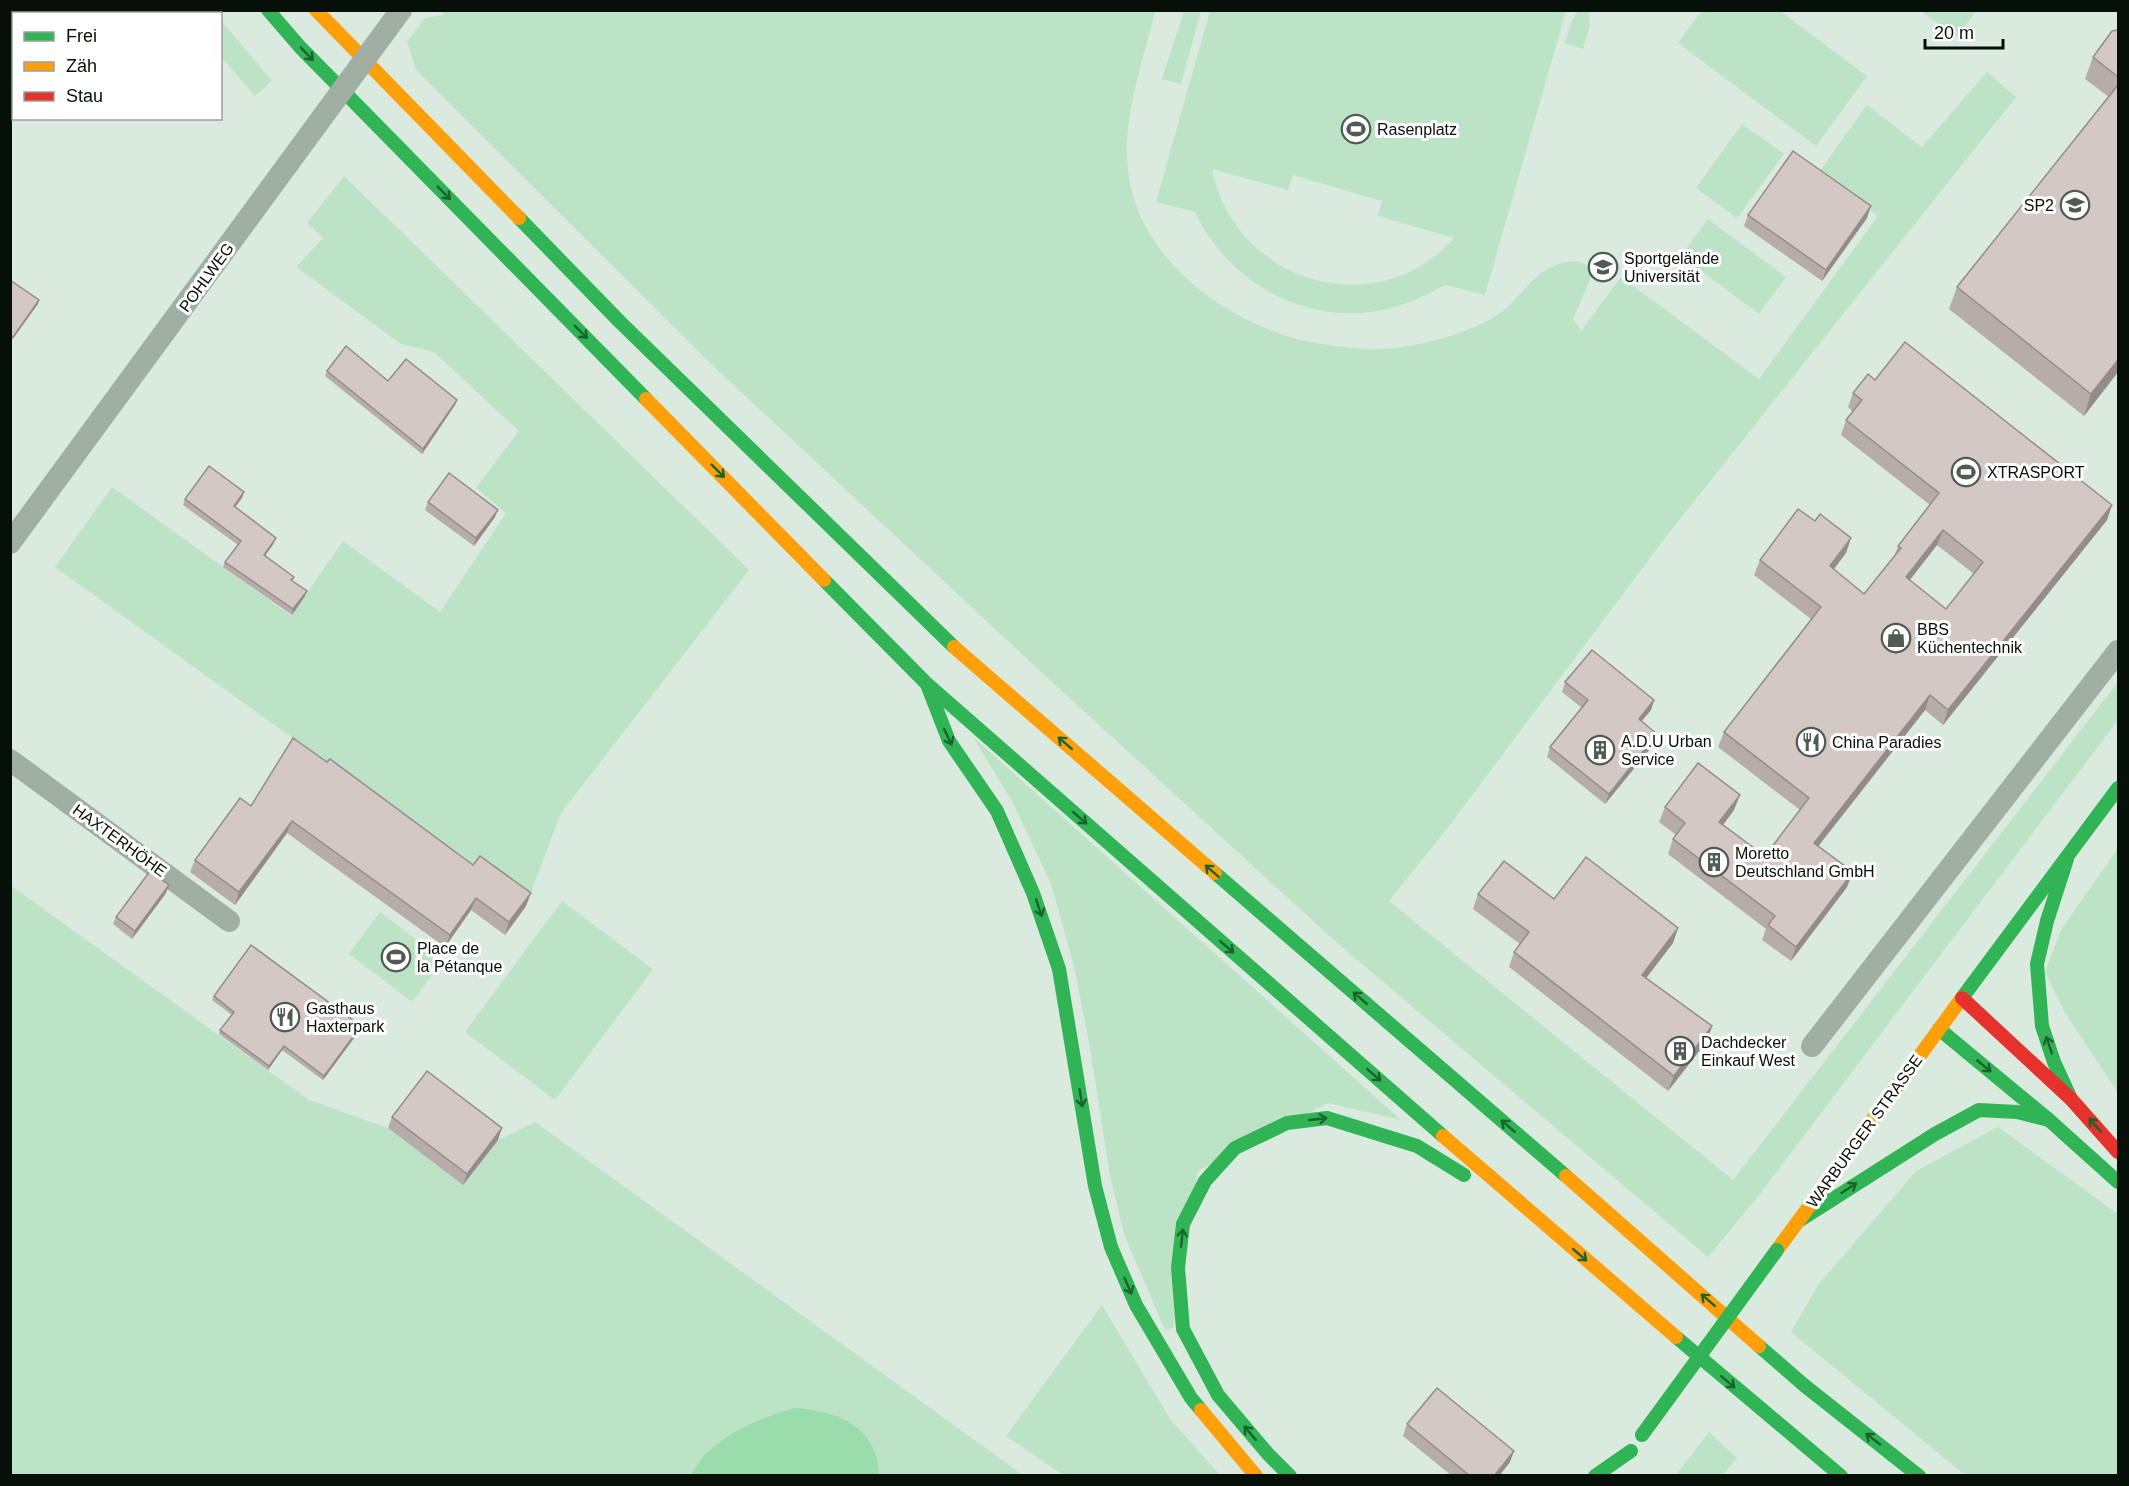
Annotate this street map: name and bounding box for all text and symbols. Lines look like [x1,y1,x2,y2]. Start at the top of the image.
legend [12,12,222,120]
scale bar [1925,12,2003,50]
text: 20 m [1934,23,1974,43]
text: Frei [66,26,97,46]
one-way arrow [300,46,315,61]
text: Zäh [66,56,97,76]
text: Stau [66,86,103,106]
sports icon: Rasenplatz [1340,113,1372,145]
place label: Rasenplatz [1377,121,1457,138]
one-way arrow [437,185,451,200]
school or university icon: SP2 [2059,189,2091,221]
place label: SP2 [2024,197,2054,214]
street label: POHLWEG [176,240,237,315]
place label: Sportgelände Universität [1624,250,1719,285]
school or university icon: Sportgelände Universität [1587,251,1619,283]
one-way arrow [573,324,588,339]
sports icon: XTRASPORT [1950,456,1982,488]
one-way arrow [710,463,725,478]
place label: XTRASPORT [1987,464,2085,481]
place label: BBS Küchentechnik [1917,621,2023,656]
shop icon: BBS Küchentechnik [1880,622,1912,654]
restaurant icon: China Paradies [1795,726,1827,758]
one-way arrow [943,727,955,745]
place label: A.D.U Urban Service [1621,733,1712,768]
building icon: A.D.U Urban Service [1584,734,1616,766]
place label: China Paradies [1832,734,1941,751]
one-way arrow [1057,737,1073,750]
street label: HAXTERHÖHE [70,801,170,880]
one-way arrow [1072,811,1087,825]
place label: Moretto Deutschland GmbH [1735,845,1875,880]
building icon: Moretto Deutschland GmbH [1698,846,1730,878]
one-way arrow [1205,864,1220,878]
one-way arrow [1034,898,1045,917]
place label: Place de la Pétanque [417,940,503,975]
one-way arrow [1219,940,1234,954]
sports icon: Place de la Pétanque [380,941,412,973]
one-way arrow [1353,991,1368,1005]
place label: Gasthaus Haxterpark [306,1000,385,1035]
restaurant icon: Gasthaus Haxterpark [269,1001,301,1033]
place label: Dachdecker Einkauf West [1701,1034,1796,1069]
building icon: Dachdecker Einkauf West [1664,1035,1696,1067]
one-way arrow [2042,1036,2053,1055]
street label: WARBURGER STRASSE [1803,1052,1925,1211]
one-way arrow [1976,1060,1992,1073]
one-way arrow [1366,1068,1381,1082]
one-way arrow [1075,1088,1086,1108]
one-way arrow [1307,1113,1327,1124]
one-way arrow [2088,1118,2102,1133]
one-way arrow [1500,1119,1516,1132]
one-way arrow [1841,1182,1858,1195]
one-way arrow [1177,1228,1188,1248]
one-way arrow [1572,1248,1587,1262]
one-way arrow [1123,1277,1134,1295]
one-way arrow [1701,1293,1716,1307]
one-way arrow [1720,1375,1735,1389]
one-way arrow [1244,1425,1257,1441]
one-way arrow [1865,1433,1881,1446]

